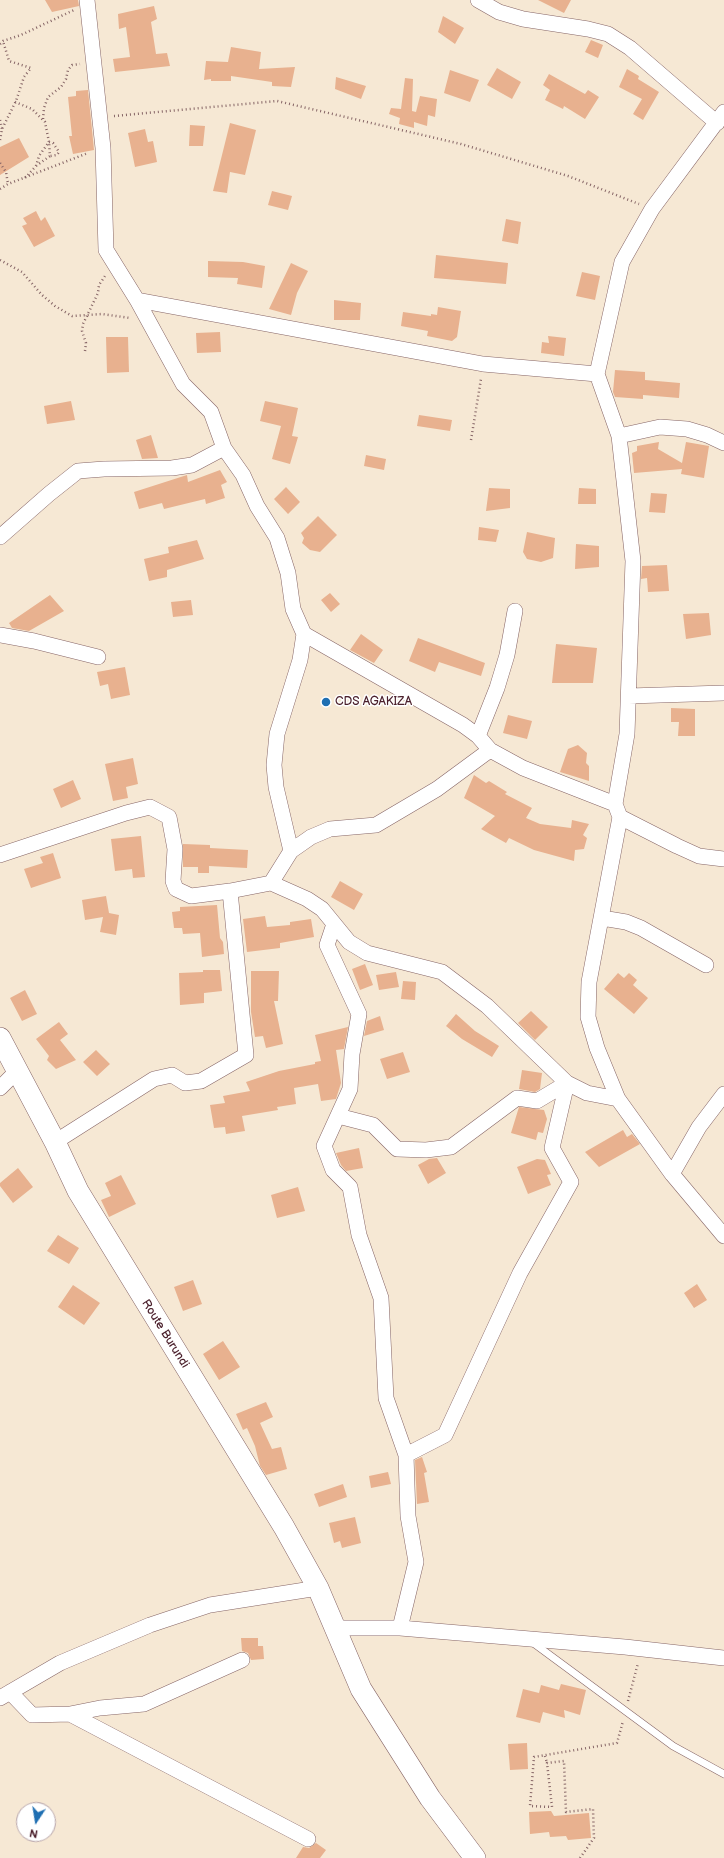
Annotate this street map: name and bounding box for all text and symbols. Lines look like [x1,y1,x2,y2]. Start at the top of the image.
place label: CDS AGAKIZA [335,695,412,709]
marker: CDS AGAKIZA [320,696,332,708]
street label: Route Burundi [138,1297,192,1371]
north arrow [16,1802,56,1842]
text: N [28,1826,39,1840]

